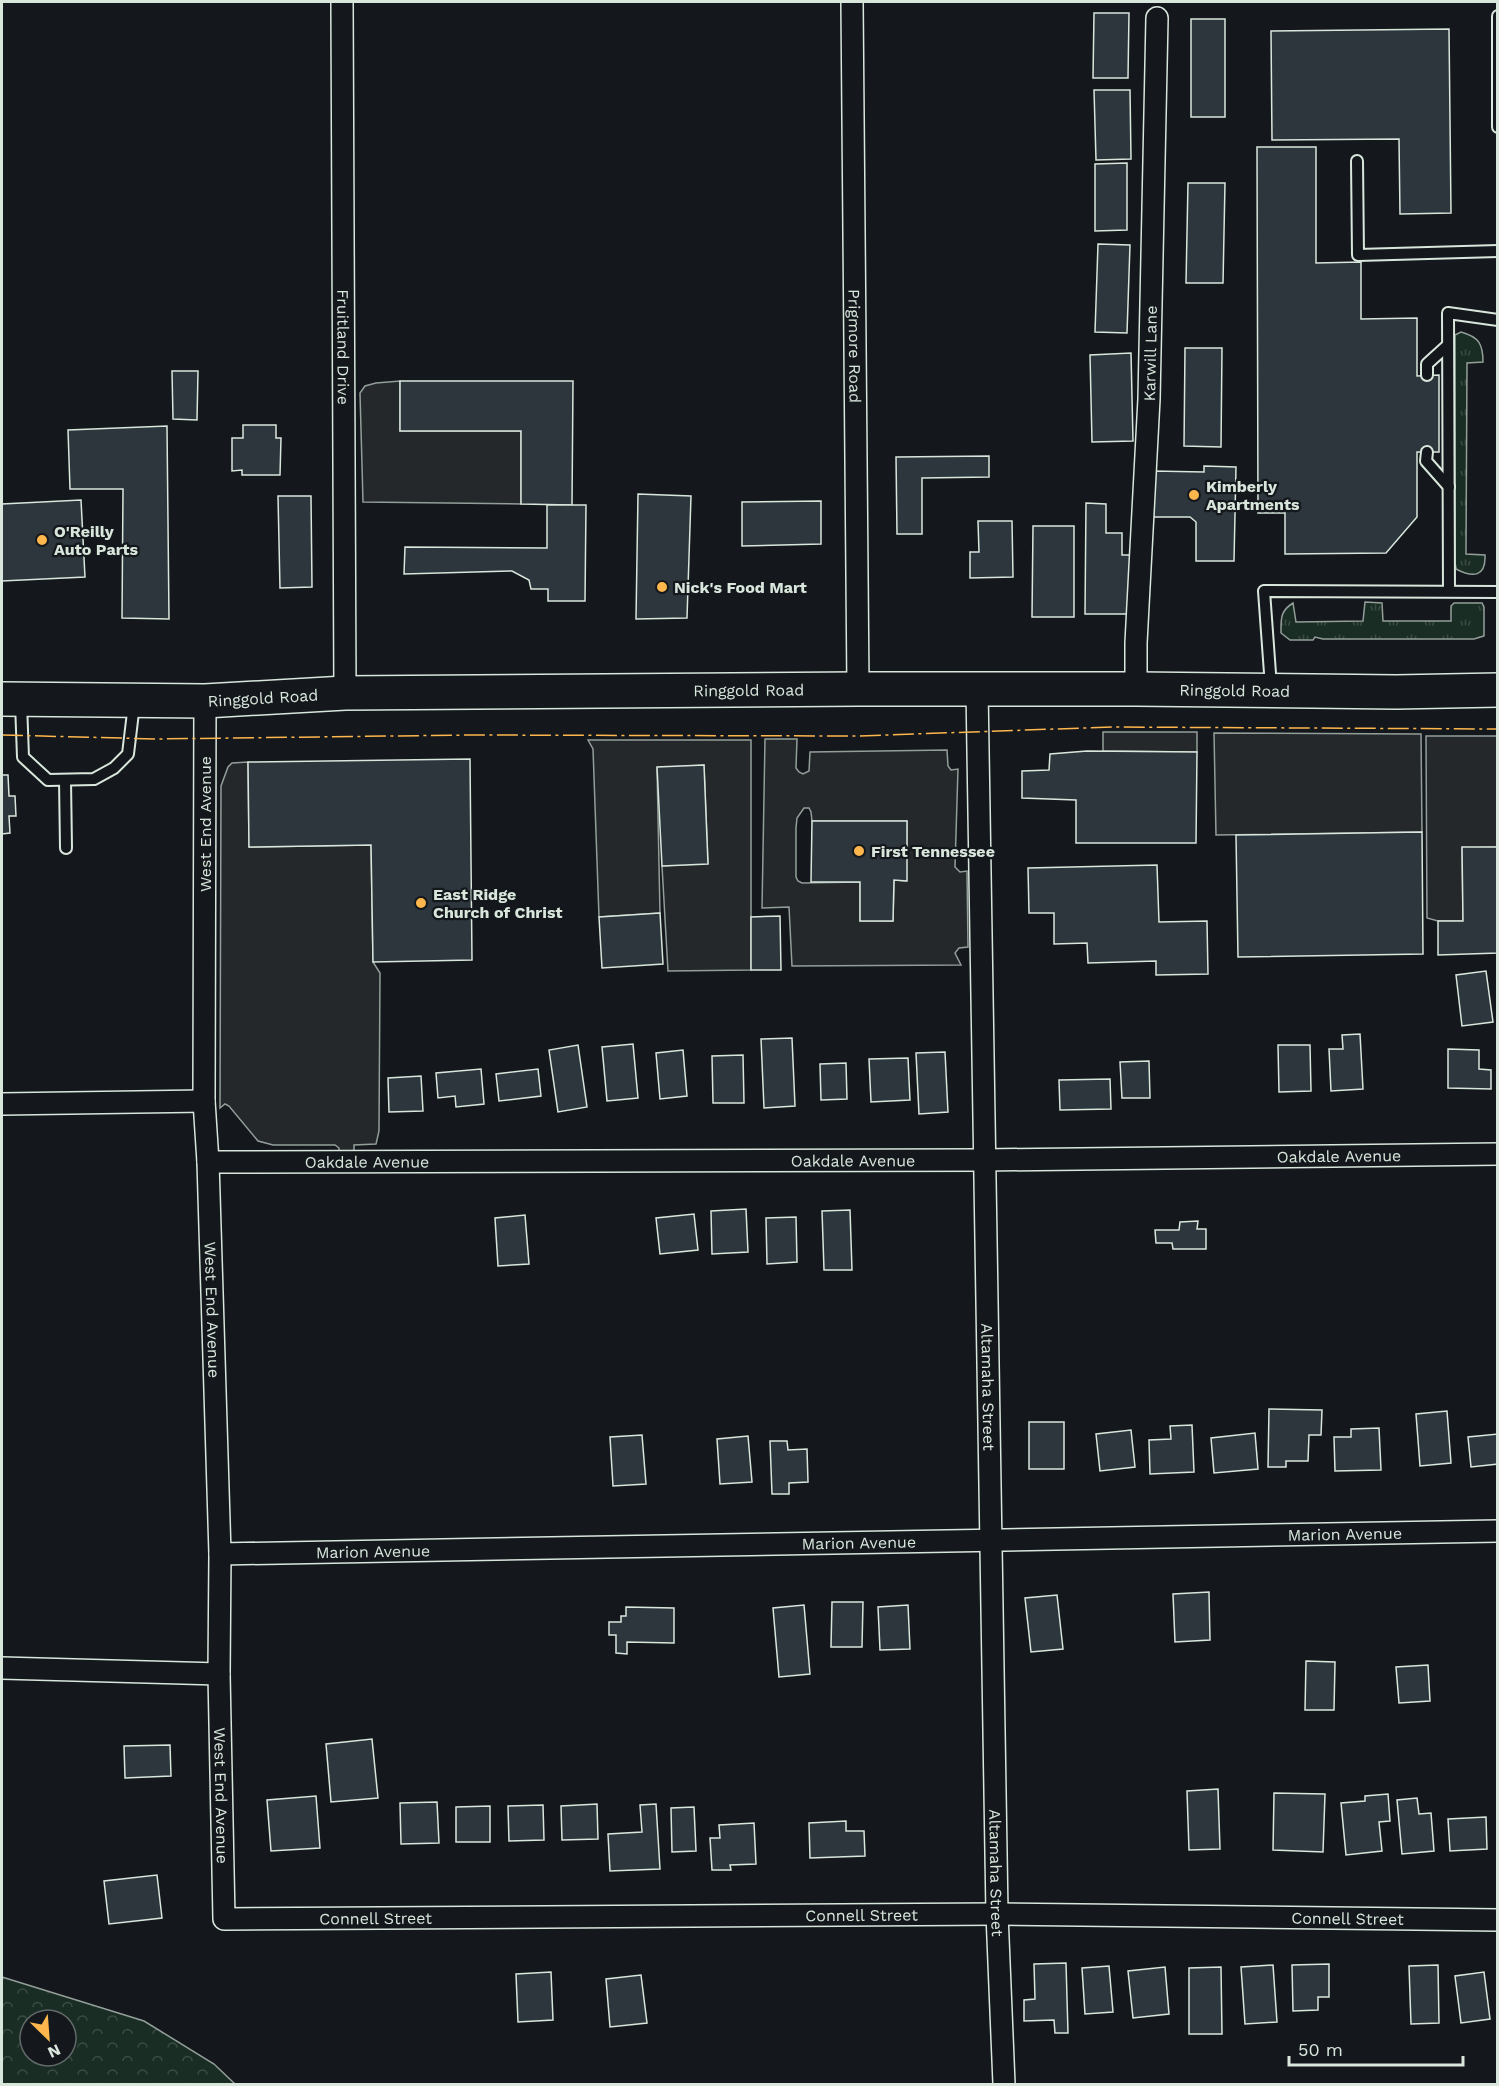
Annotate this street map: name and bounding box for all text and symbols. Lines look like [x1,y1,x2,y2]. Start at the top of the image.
street label: Fruitland Drive [334,289,353,405]
street label: Prigmore Road [845,289,865,403]
street label: Karwill Lane [1139,305,1160,402]
place label: Kimberly Apartments [1206,477,1300,514]
marker: Kimberly Apartments [1187,488,1201,502]
place label: O'Reilly Auto Parts [54,522,138,559]
marker: O'Reilly Auto Parts [35,533,49,547]
place label: Nick's Food Mart [674,578,807,597]
marker: Nick's Food Mart [655,580,669,594]
street label: Ringgold Road [693,680,804,700]
street label: Ringgold Road [1179,680,1290,700]
street label: Ringgold Road [207,685,319,710]
street label: West End Avenue [196,756,215,892]
place label: First Tennessee [871,842,995,861]
marker: First Tennessee [852,844,866,858]
place label: East Ridge Church of Christ [433,885,562,922]
marker: East Ridge Church of Christ [414,896,428,910]
street label: Oakdale Avenue [1277,1146,1401,1166]
street label: Oakdale Avenue [791,1151,915,1170]
street label: Oakdale Avenue [305,1152,429,1171]
street label: West End Avenue [201,1241,224,1378]
street label: Altamaha Street [978,1323,999,1451]
street label: Marion Avenue [1287,1523,1402,1544]
street label: Marion Avenue [802,1532,916,1553]
street label: Marion Avenue [316,1541,430,1562]
street label: West End Avenue [211,1727,232,1864]
street label: Altamaha Street [986,1809,1007,1937]
street label: Connell Street [805,1905,918,1925]
street label: Connell Street [319,1908,432,1928]
street label: Connell Street [1291,1908,1404,1928]
north arrow [18,2008,78,2068]
scale bar [1289,2029,1463,2067]
text: 50 m [1298,2039,1343,2060]
text: N [45,2040,64,2062]

